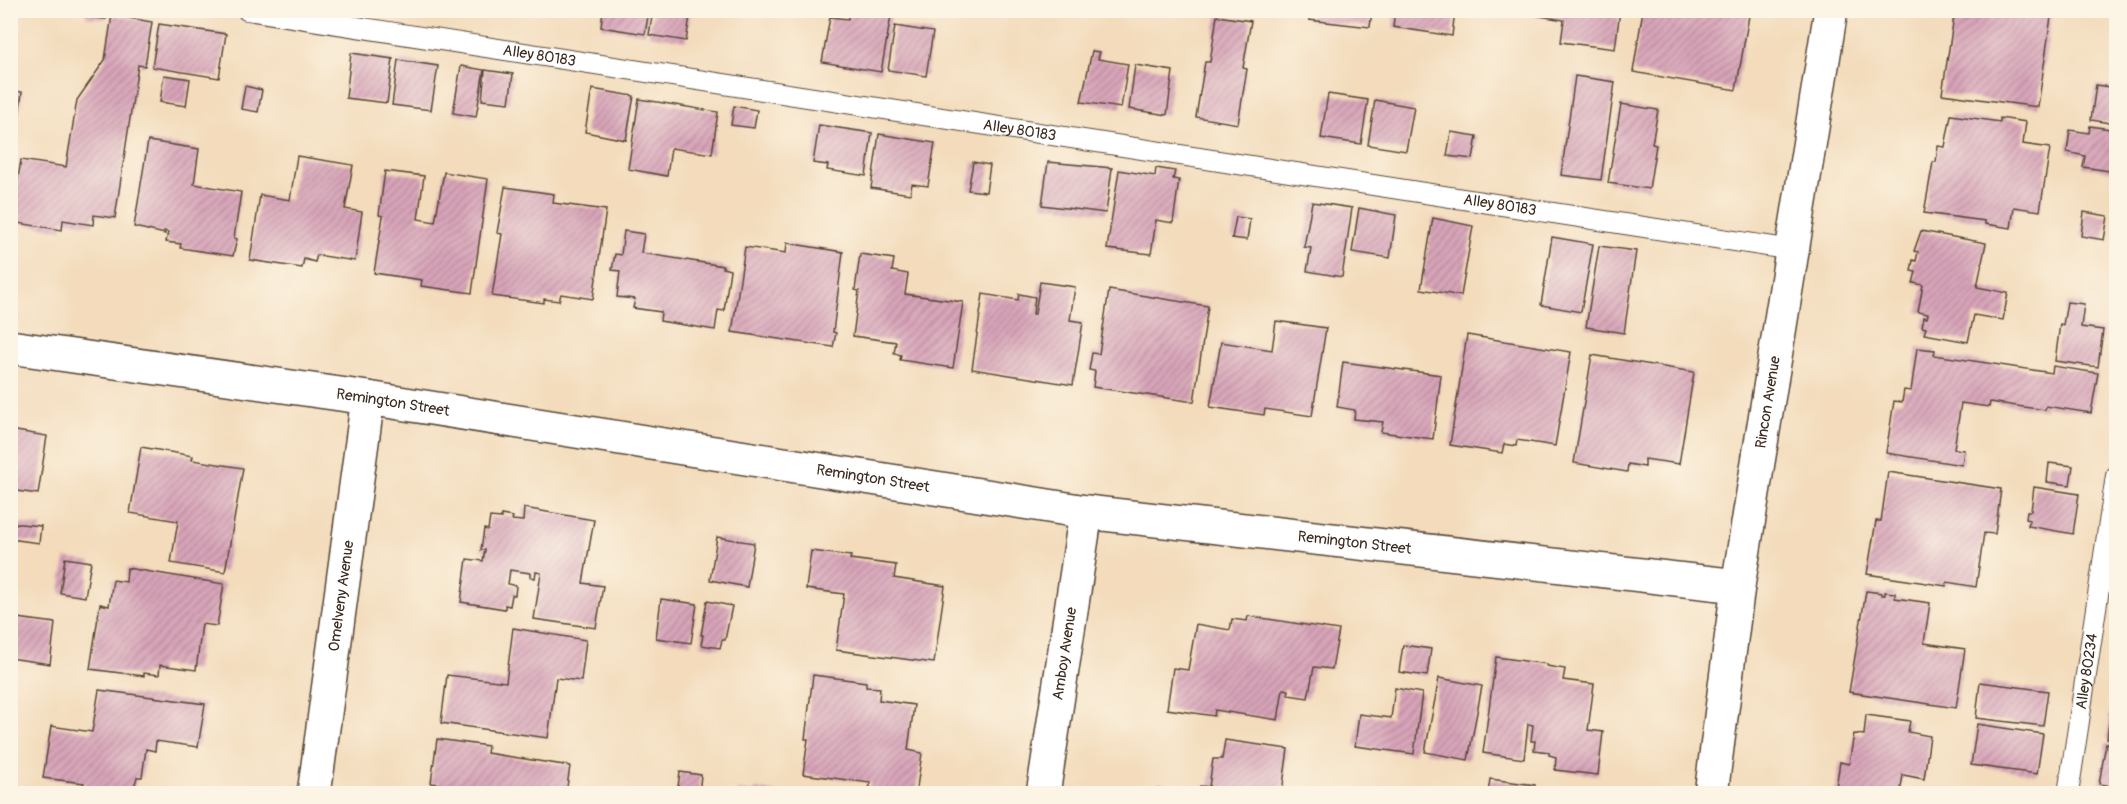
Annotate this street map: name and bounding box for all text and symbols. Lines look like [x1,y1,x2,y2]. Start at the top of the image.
street label: Alley 80183 [502,41,577,71]
street label: Alley 80183 [982,115,1057,146]
street label: Alley 80183 [1462,190,1538,220]
street label: Rincon Avenue [1751,354,1785,450]
street label: Remington Street [335,385,452,421]
street label: Remington Street [815,460,932,497]
street label: Remington Street [1297,527,1413,559]
street label: Omelveny Avenue [325,539,359,653]
street label: Amboy Avenue [1048,605,1081,702]
street label: Alley 80234 [2072,632,2102,711]

